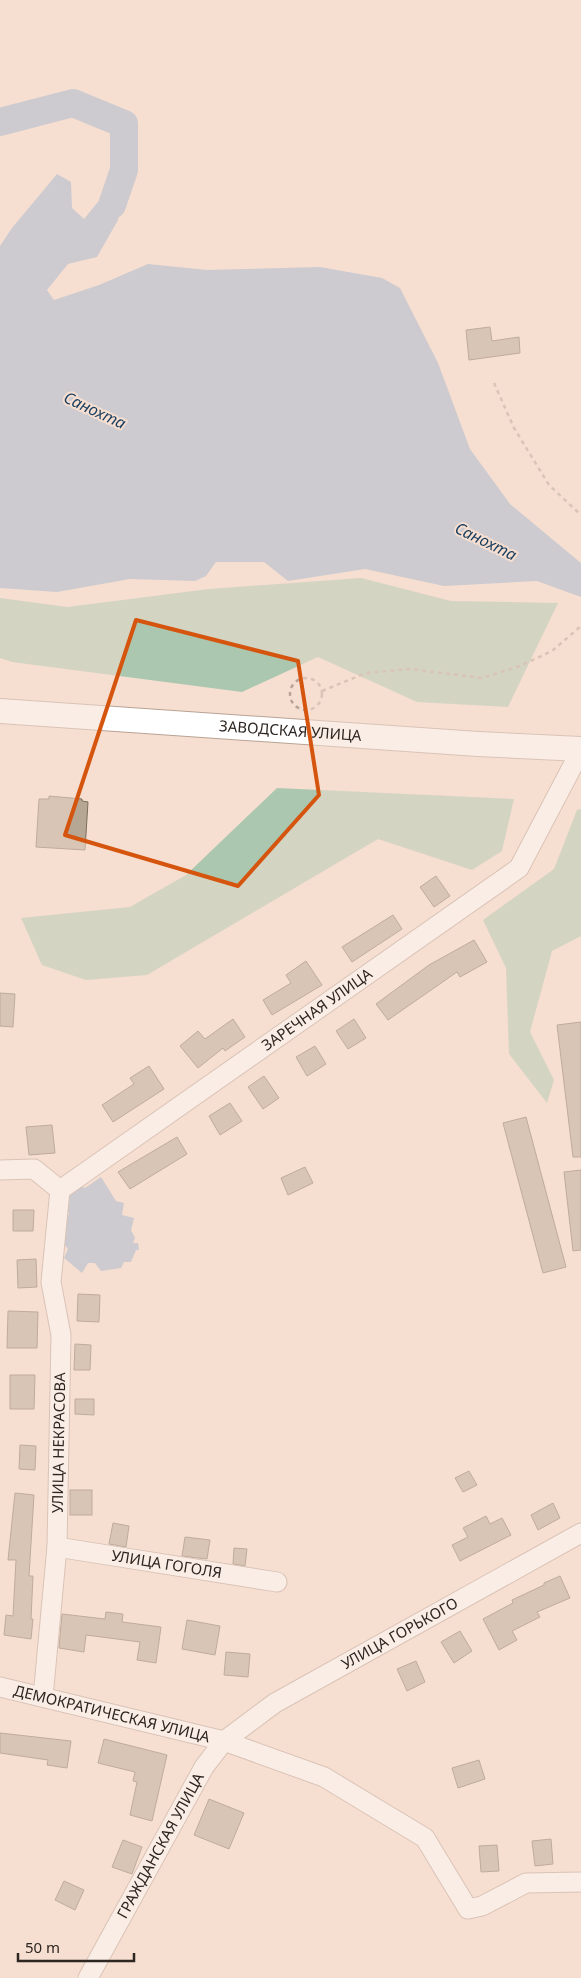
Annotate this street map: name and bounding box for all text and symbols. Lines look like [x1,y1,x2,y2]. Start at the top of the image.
water label: Санохта [60,386,130,434]
water label: Санохта [451,517,521,565]
street label: ЗАВОДСКАЯ УЛИЦА [219,715,363,745]
street label: ЗАРЕЧНАЯ УЛИЦА [257,963,376,1054]
street label: УЛИЦА НЕКРАСОВА [47,1372,69,1513]
street label: УЛИЦА ГОГОЛЯ [110,1545,224,1582]
street label: УЛИЦА ГОРЬКОГО [337,1592,461,1673]
street label: ДЕМОКРАТИЧЕСКАЯ УЛИЦА [12,1680,213,1746]
street label: ГРАЖДАНСКАЯ УЛИЦА [112,1768,208,1922]
scale bar [18,1930,134,1962]
text: 50 m [25,1937,60,1957]

